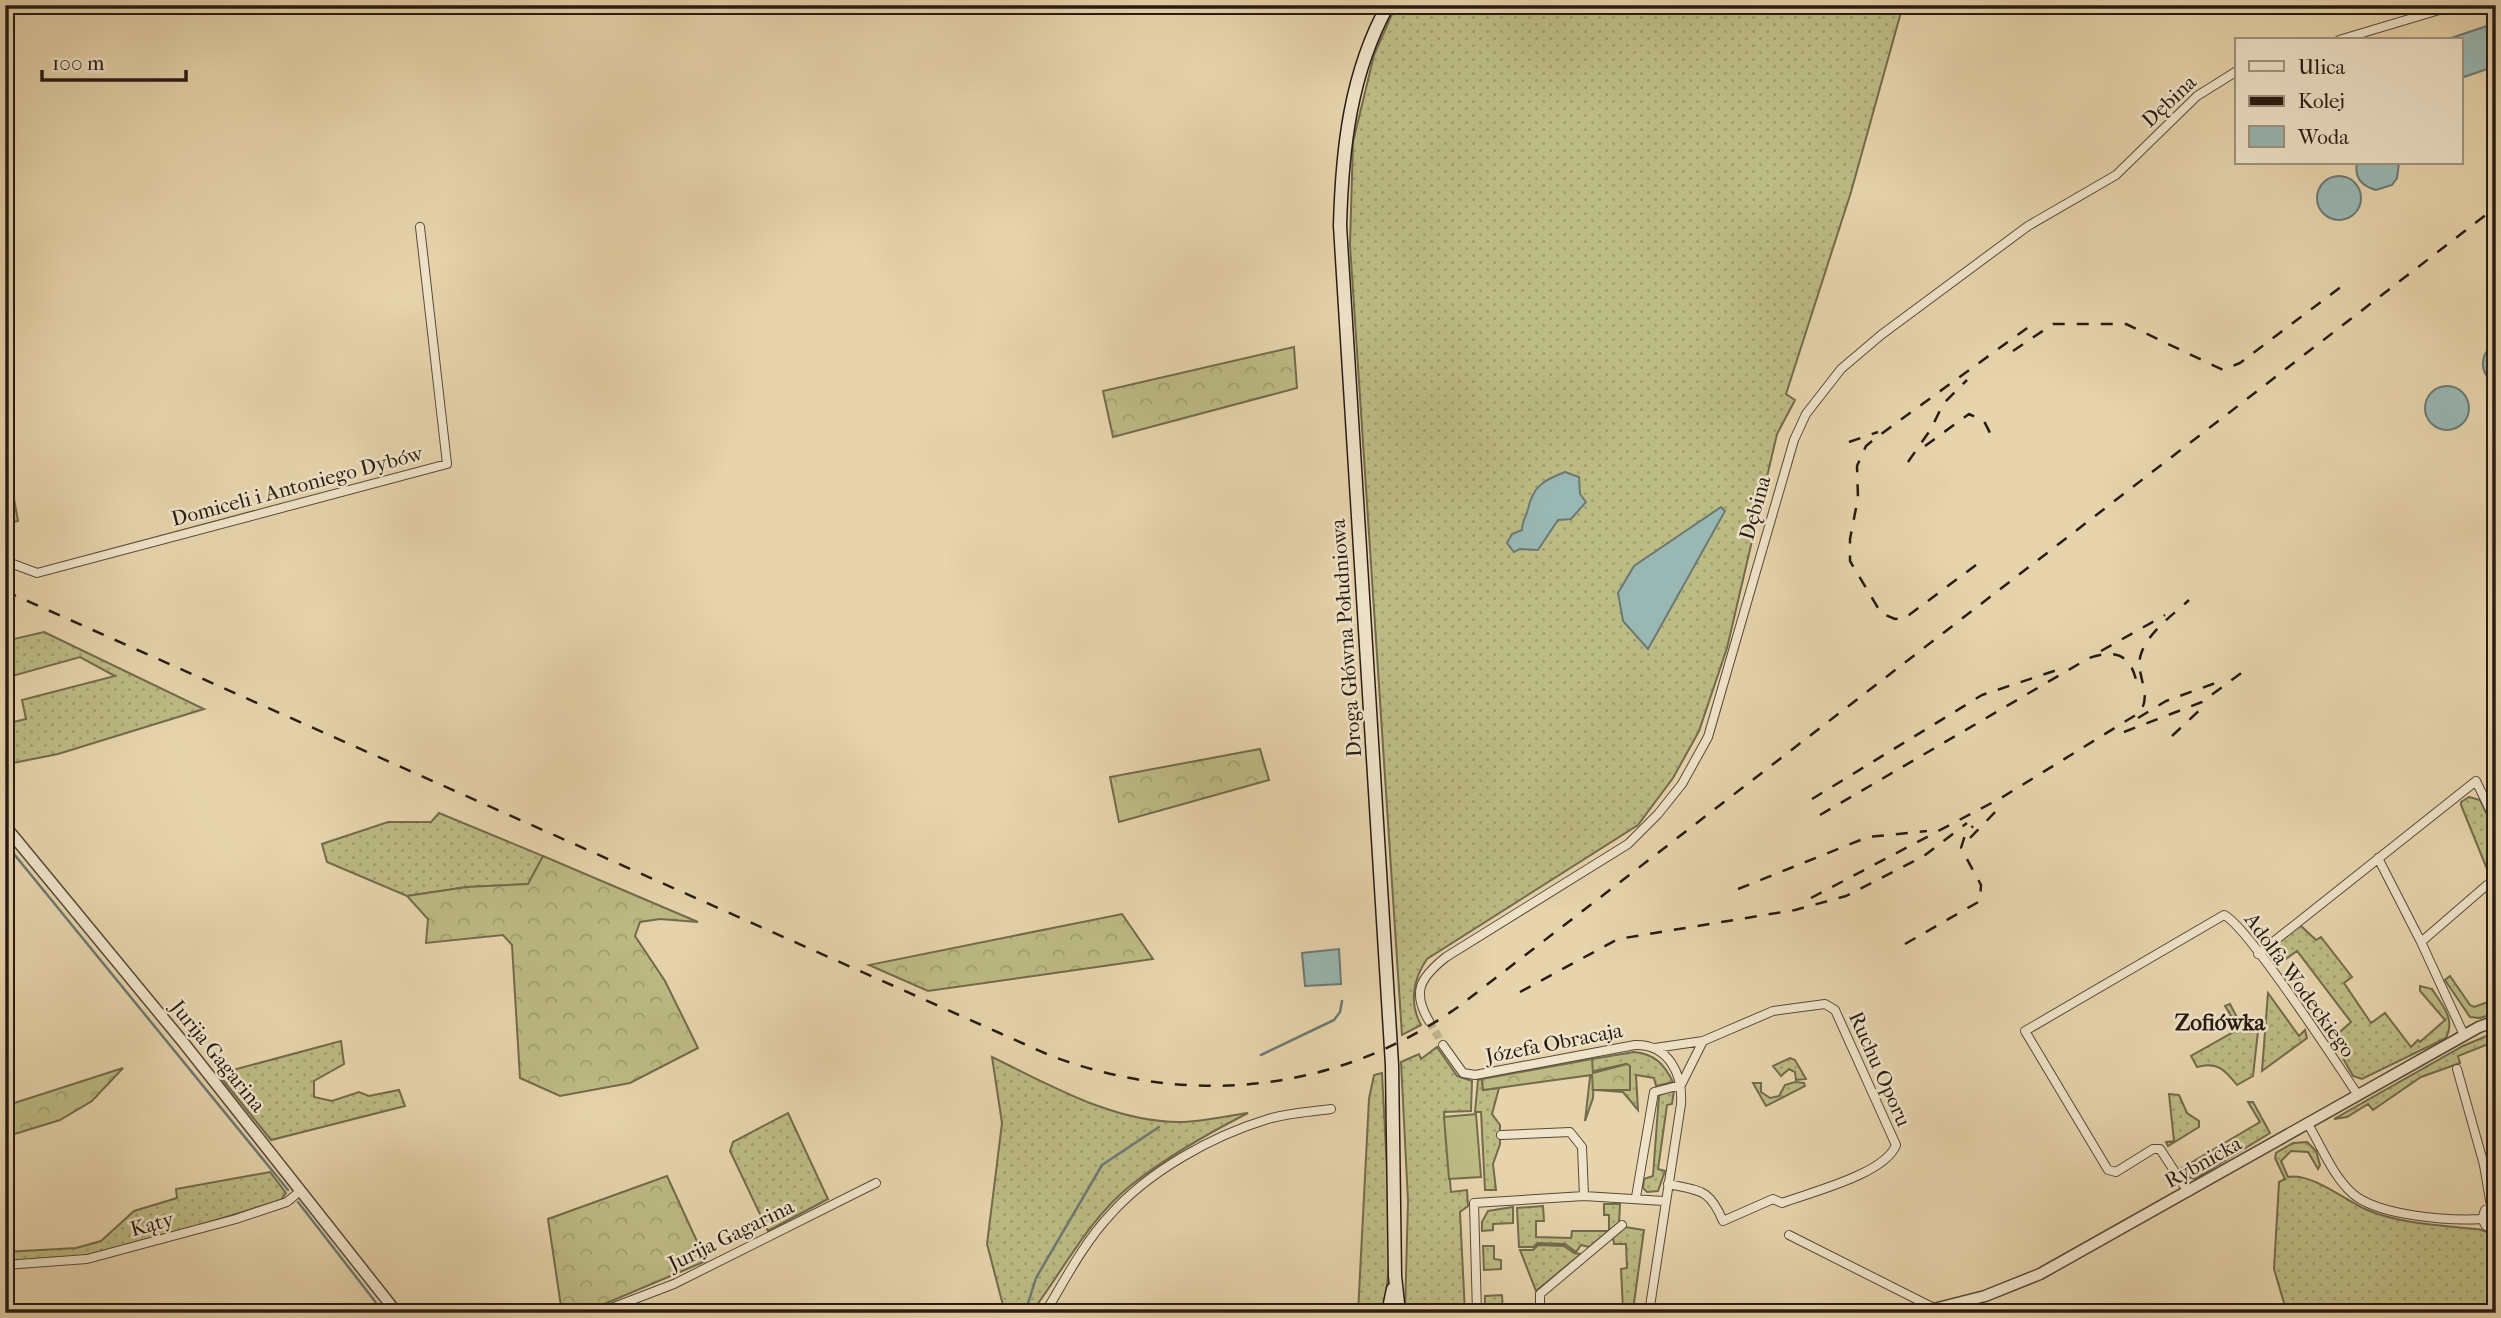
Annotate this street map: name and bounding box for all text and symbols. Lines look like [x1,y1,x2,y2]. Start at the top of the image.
scale bar [42,38,186,82]
legend [2235,38,2462,164]
text: 100 m [52,51,105,75]
text: Ulica [2298,55,2345,79]
street label: Dębina [2137,70,2201,132]
text: Kolej [2298,89,2345,113]
text: Woda [2297,125,2349,149]
street label: Domiceli i Antoniego Dybów [169,440,427,531]
street label: Dębina [1734,473,1776,543]
street label: Droga Główna Południowa [1326,518,1366,758]
street label: Adolfa Wodeckiego [2239,907,2360,1062]
street label: Jurija Gagarina [164,994,270,1117]
street label: Ruchu Oporu [1844,1008,1916,1130]
district label: Zofiówka [2175,1009,2267,1036]
street label: Józefa Obracaja [1481,1018,1625,1068]
street label: Rybnicka [2160,1131,2246,1193]
street label: Jurija Gagarina [663,1194,798,1277]
street label: Kąty [128,1207,177,1241]

